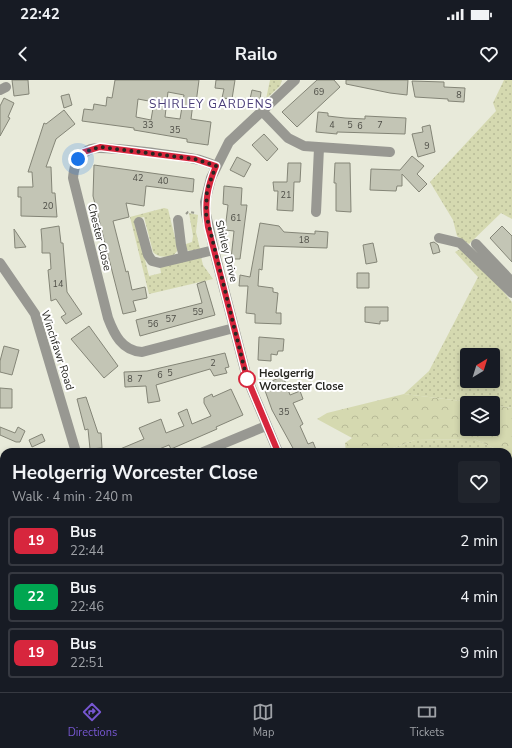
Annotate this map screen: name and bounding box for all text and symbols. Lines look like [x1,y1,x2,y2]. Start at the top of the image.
text: 22:42 [20,4,60,24]
text: Railo [235,42,277,66]
icon: back [12,43,34,65]
icon: heart [478,43,500,65]
house number: 69 [314,86,324,98]
house number: 8 [456,89,462,101]
district label: SHIRLEY GARDENS [149,96,273,112]
house number: 33 [143,119,153,131]
house number: 4 [329,119,335,131]
house number: 5 [347,119,353,131]
house number: 7 [377,119,383,131]
house number: 6 [357,120,363,132]
house number: 35 [170,124,180,136]
house number: 9 [424,140,430,152]
your location [68,149,88,169]
house number: 42 [133,172,143,184]
house number: 40 [158,175,168,187]
house number: 21 [281,189,291,201]
house number: 20 [43,200,53,212]
street label: Chester Close [84,202,115,273]
house number: 61 [231,212,241,224]
street label: Shirley Drive [212,219,241,284]
house number: 18 [299,234,309,246]
house number: 14 [53,278,64,290]
house number: 59 [193,306,203,318]
street label: Winchfawr Road [38,308,78,392]
house number: 57 [166,313,176,325]
house number: 56 [148,318,158,330]
north arrow [460,348,500,388]
map controls [460,348,500,436]
house number: 2 [210,357,216,369]
place label: Heolgerrig Worcester Close [259,366,344,394]
house number: 5 [167,367,173,379]
house number: 6 [157,369,163,381]
marker: Heolgerrig Worcester Close [238,370,256,388]
house number: 8 [127,373,133,385]
house number: 7 [137,373,143,385]
button: layers [460,396,500,436]
house number: 35 [279,406,289,418]
text: Heolgerrig Worcester Close [12,460,258,486]
button: heart [458,461,500,503]
text: Walk · 4 min · 240 m [12,488,133,506]
text: Bus [70,522,96,542]
text: 19 [28,531,44,550]
text: 2 min [460,531,498,551]
text: 22:44 [70,542,104,560]
text: Bus [70,578,96,598]
text: 22 [28,587,44,606]
text: 4 min [460,587,498,607]
text: 22:46 [70,598,104,616]
text: Bus [70,634,96,654]
text: 19 [28,643,44,662]
text: 9 min [460,643,498,663]
text: 22:51 [70,654,104,672]
tab: Directions [68,701,117,740]
tab: Map [252,701,274,740]
tab: Tickets [410,701,444,740]

